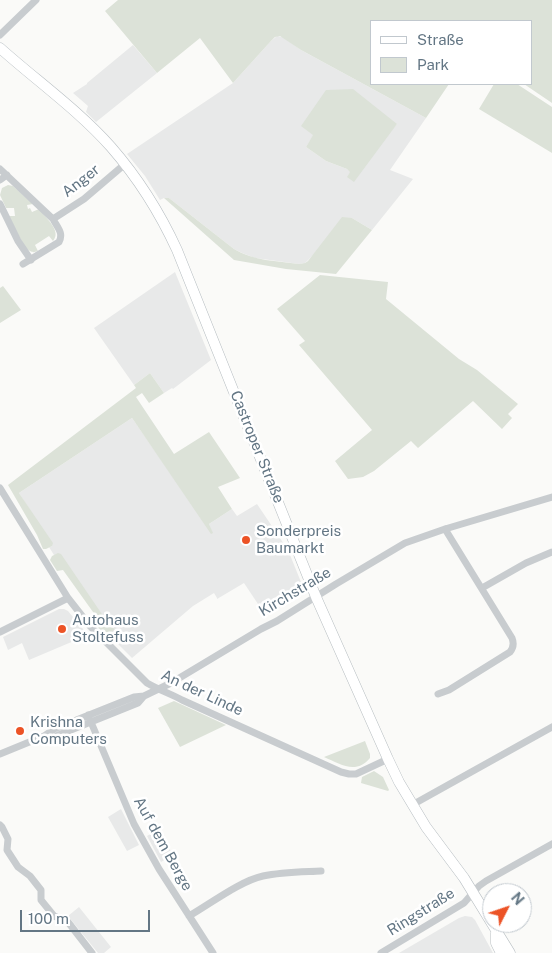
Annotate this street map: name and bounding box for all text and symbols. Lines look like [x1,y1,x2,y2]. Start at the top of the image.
legend [370,20,532,85]
text: Straße [417,31,464,48]
text: Park [417,56,449,73]
street label: Anger [59,161,103,201]
street label: Castroper Straße [226,388,288,506]
place label: Sonderpreis Baumarkt [256,522,341,557]
marker: Sonderpreis Baumarkt [240,534,252,546]
street label: Kirchstraße [256,563,334,621]
place label: Autohaus Stoltefuss [72,611,143,646]
marker: Autohaus Stoltefuss [56,623,68,635]
street label: An der Linde [158,666,246,720]
place label: Krishna Computers [30,713,107,748]
marker: Krishna Computers [14,725,26,737]
street label: Auf dem Berge [130,794,196,894]
north arrow [482,883,532,933]
street label: Ringstraße [384,884,458,940]
text: N [508,889,527,908]
scale bar [22,900,152,932]
text: 100 m [28,910,69,927]

